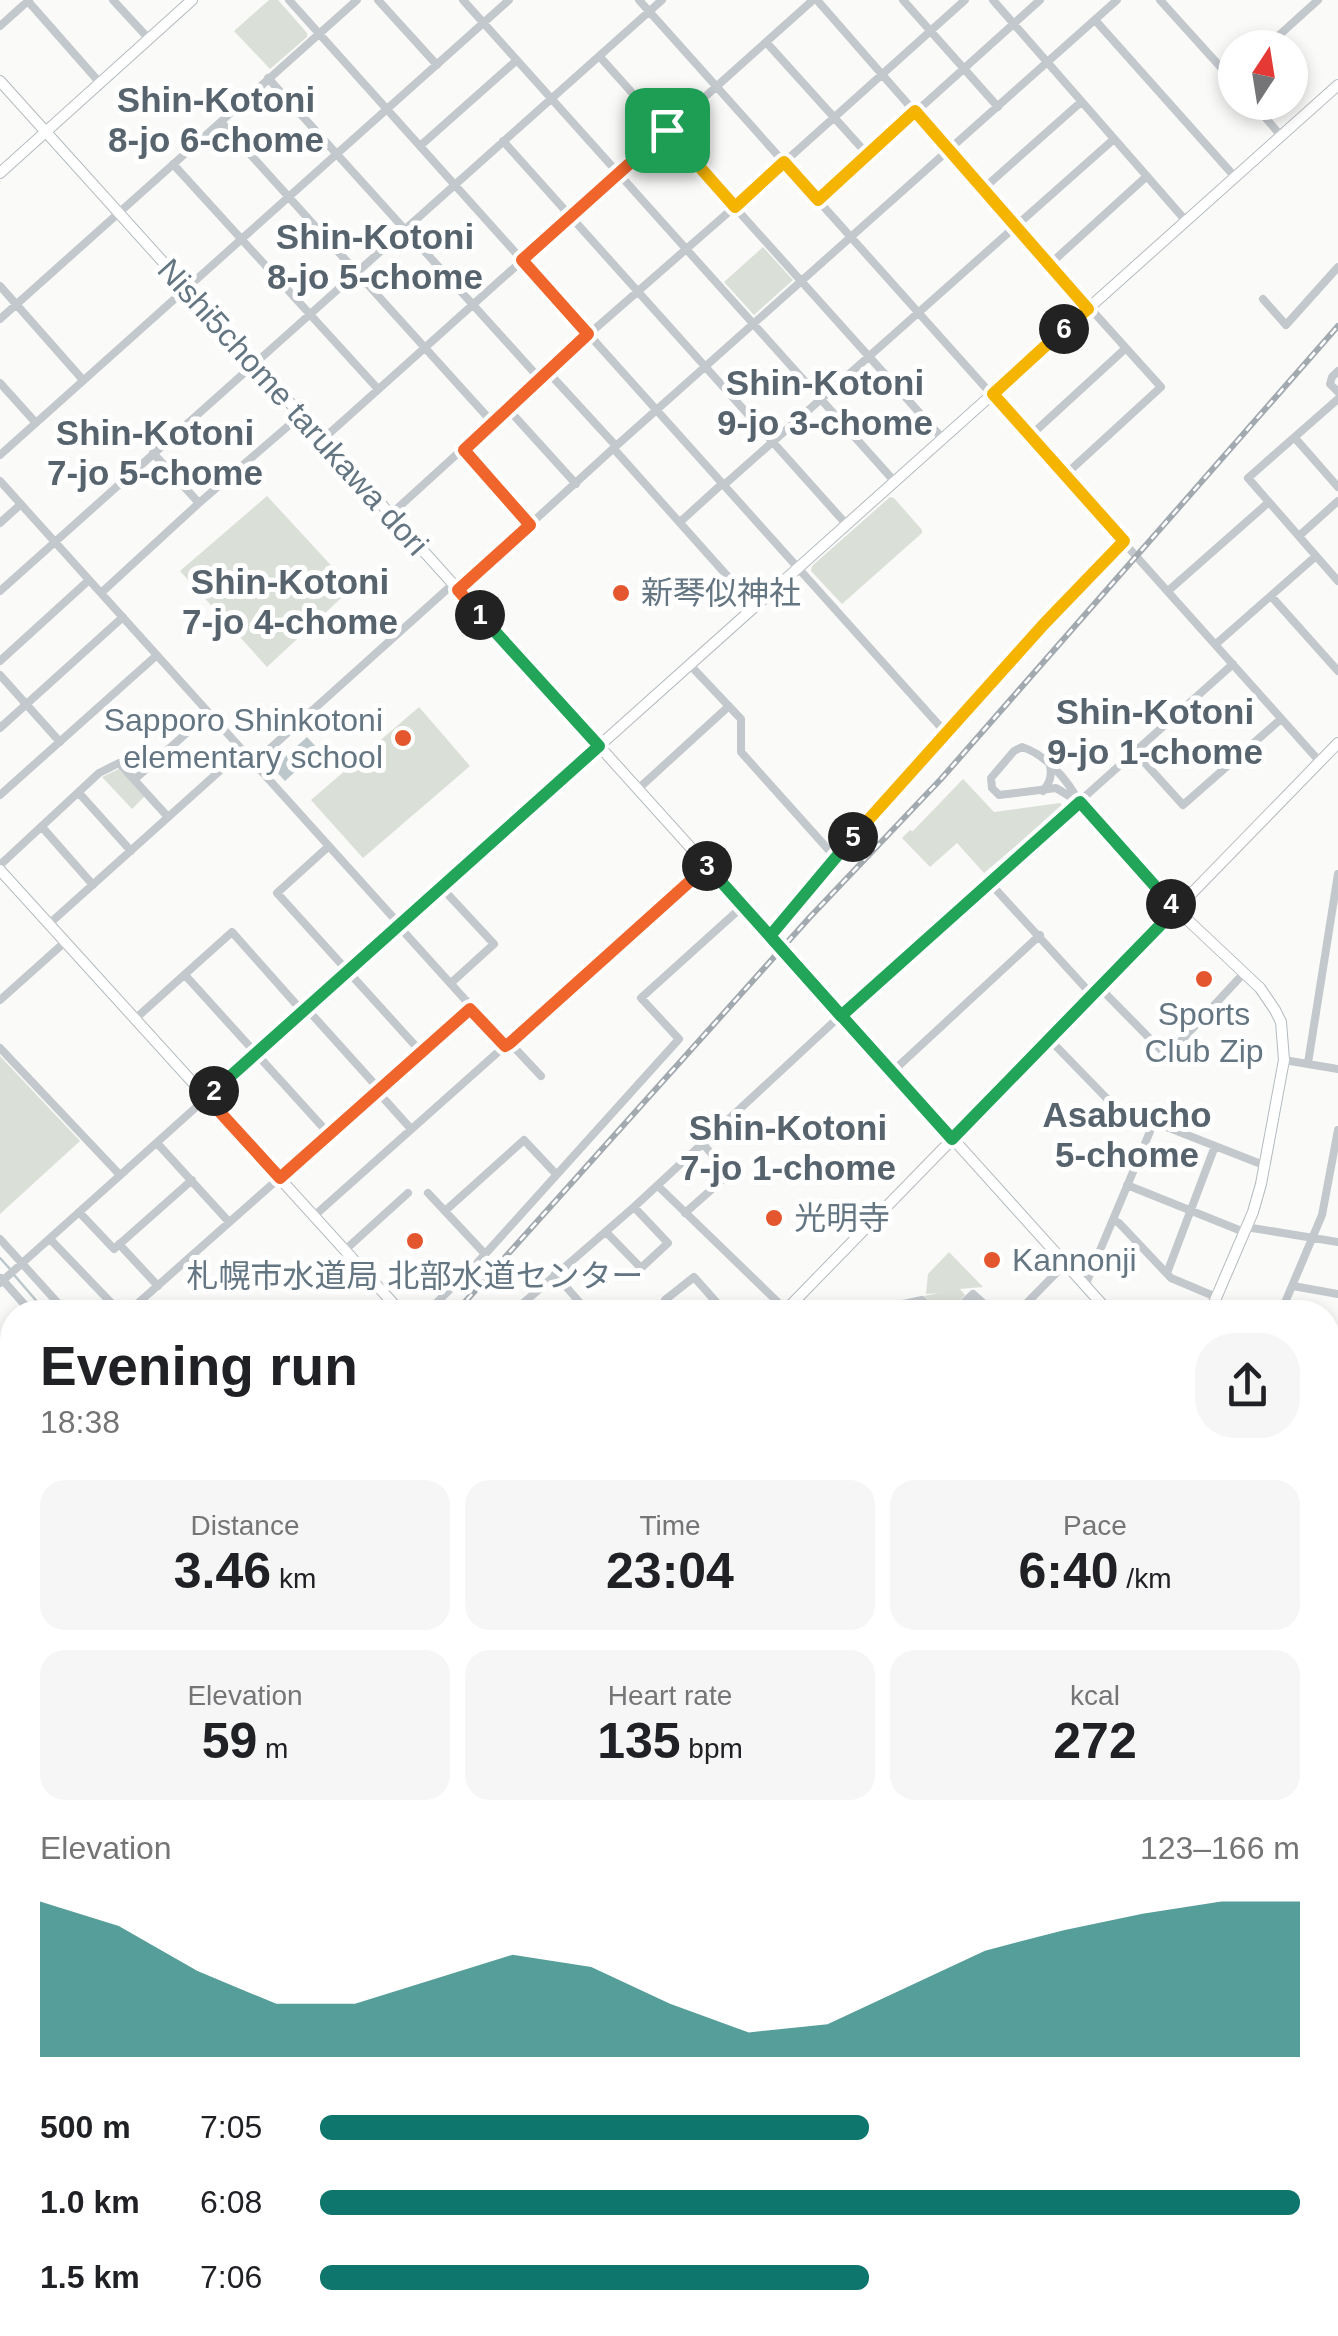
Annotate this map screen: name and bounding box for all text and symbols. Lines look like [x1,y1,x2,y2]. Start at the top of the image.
north arrow [1218,30,1308,120]
map controls [1218,30,1308,120]
district label: Shin-Kotoni 8-jo 6-chome [108,80,324,159]
pin [625,88,710,173]
icon: arrive [640,103,695,158]
district label: Shin-Kotoni 8-jo 5-chome [267,217,483,296]
street label: Nishi5chome tarukawa dori [150,252,436,562]
pin: 6 [1039,304,1089,354]
text: 6 [1056,313,1072,344]
district label: Shin-Kotoni 9-jo 3-chome [717,363,933,442]
district label: Shin-Kotoni 7-jo 5-chome [47,413,263,492]
district label: Shin-Kotoni 7-jo 4-chome [182,562,398,641]
place label: 新琴似神社 [641,575,801,611]
marker: 新琴似神社 [610,582,632,604]
pin: 1 [455,590,505,640]
text: 1 [472,599,488,630]
district label: Shin-Kotoni 9-jo 1-chome [1047,692,1263,771]
place label: Sapporo Shinkotoni elementary school [104,702,383,775]
marker: Sapporo Shinkotoni elementary school [392,727,414,749]
pin: 5 [828,812,878,862]
text: 5 [845,821,861,852]
pin: 3 [682,841,732,891]
text: 3 [699,850,715,881]
pin: 4 [1146,879,1196,929]
text: 4 [1163,888,1179,919]
marker: Sports Club Zip [1193,968,1215,990]
place label: Sports Club Zip [1144,996,1264,1069]
pin: 2 [189,1066,239,1116]
text: 2 [206,1075,222,1106]
district label: Asabucho 5-chome [1042,1095,1212,1174]
district label: Shin-Kotoni 7-jo 1-chome [680,1108,896,1187]
place label: 光明寺 [794,1200,890,1236]
marker: 光明寺 [763,1207,785,1229]
marker: 札幌市水道局 北部水道センター [404,1230,426,1252]
place label: Kannonji [1012,1242,1137,1278]
marker: Kannonji [981,1249,1003,1271]
place label: 札幌市水道局 北部水道センター [187,1258,643,1294]
button: share [1195,1333,1300,1438]
text: Evening run [40,1335,358,1397]
text: 18:38 [40,1404,120,1440]
text: Distance [191,1510,299,1541]
text: Time [639,1510,701,1541]
text: Pace [1063,1510,1127,1541]
text: 3.46 [174,1543,271,1599]
text: 23:04 [606,1543,734,1599]
text: 6:40 [1019,1543,1119,1599]
text: km [271,1563,316,1594]
text: /km [1119,1563,1171,1594]
text: Elevation [187,1680,303,1711]
text: Heart rate [608,1680,732,1711]
text: kcal [1070,1680,1120,1711]
text: 59 [202,1713,257,1769]
text: 135 [597,1713,681,1769]
text: 272 [1053,1713,1137,1769]
text: m [257,1733,288,1764]
text: bpm [681,1733,743,1764]
text: Elevation [40,1830,172,1866]
text: 123–166 m [1140,1830,1300,1866]
text: 500 m [40,2109,131,2145]
text: 7:05 [200,2109,262,2145]
text: 1.0 km [40,2184,140,2220]
text: 6:08 [200,2184,262,2220]
text: 1.5 km [40,2259,140,2295]
text: 7:06 [200,2259,262,2295]

